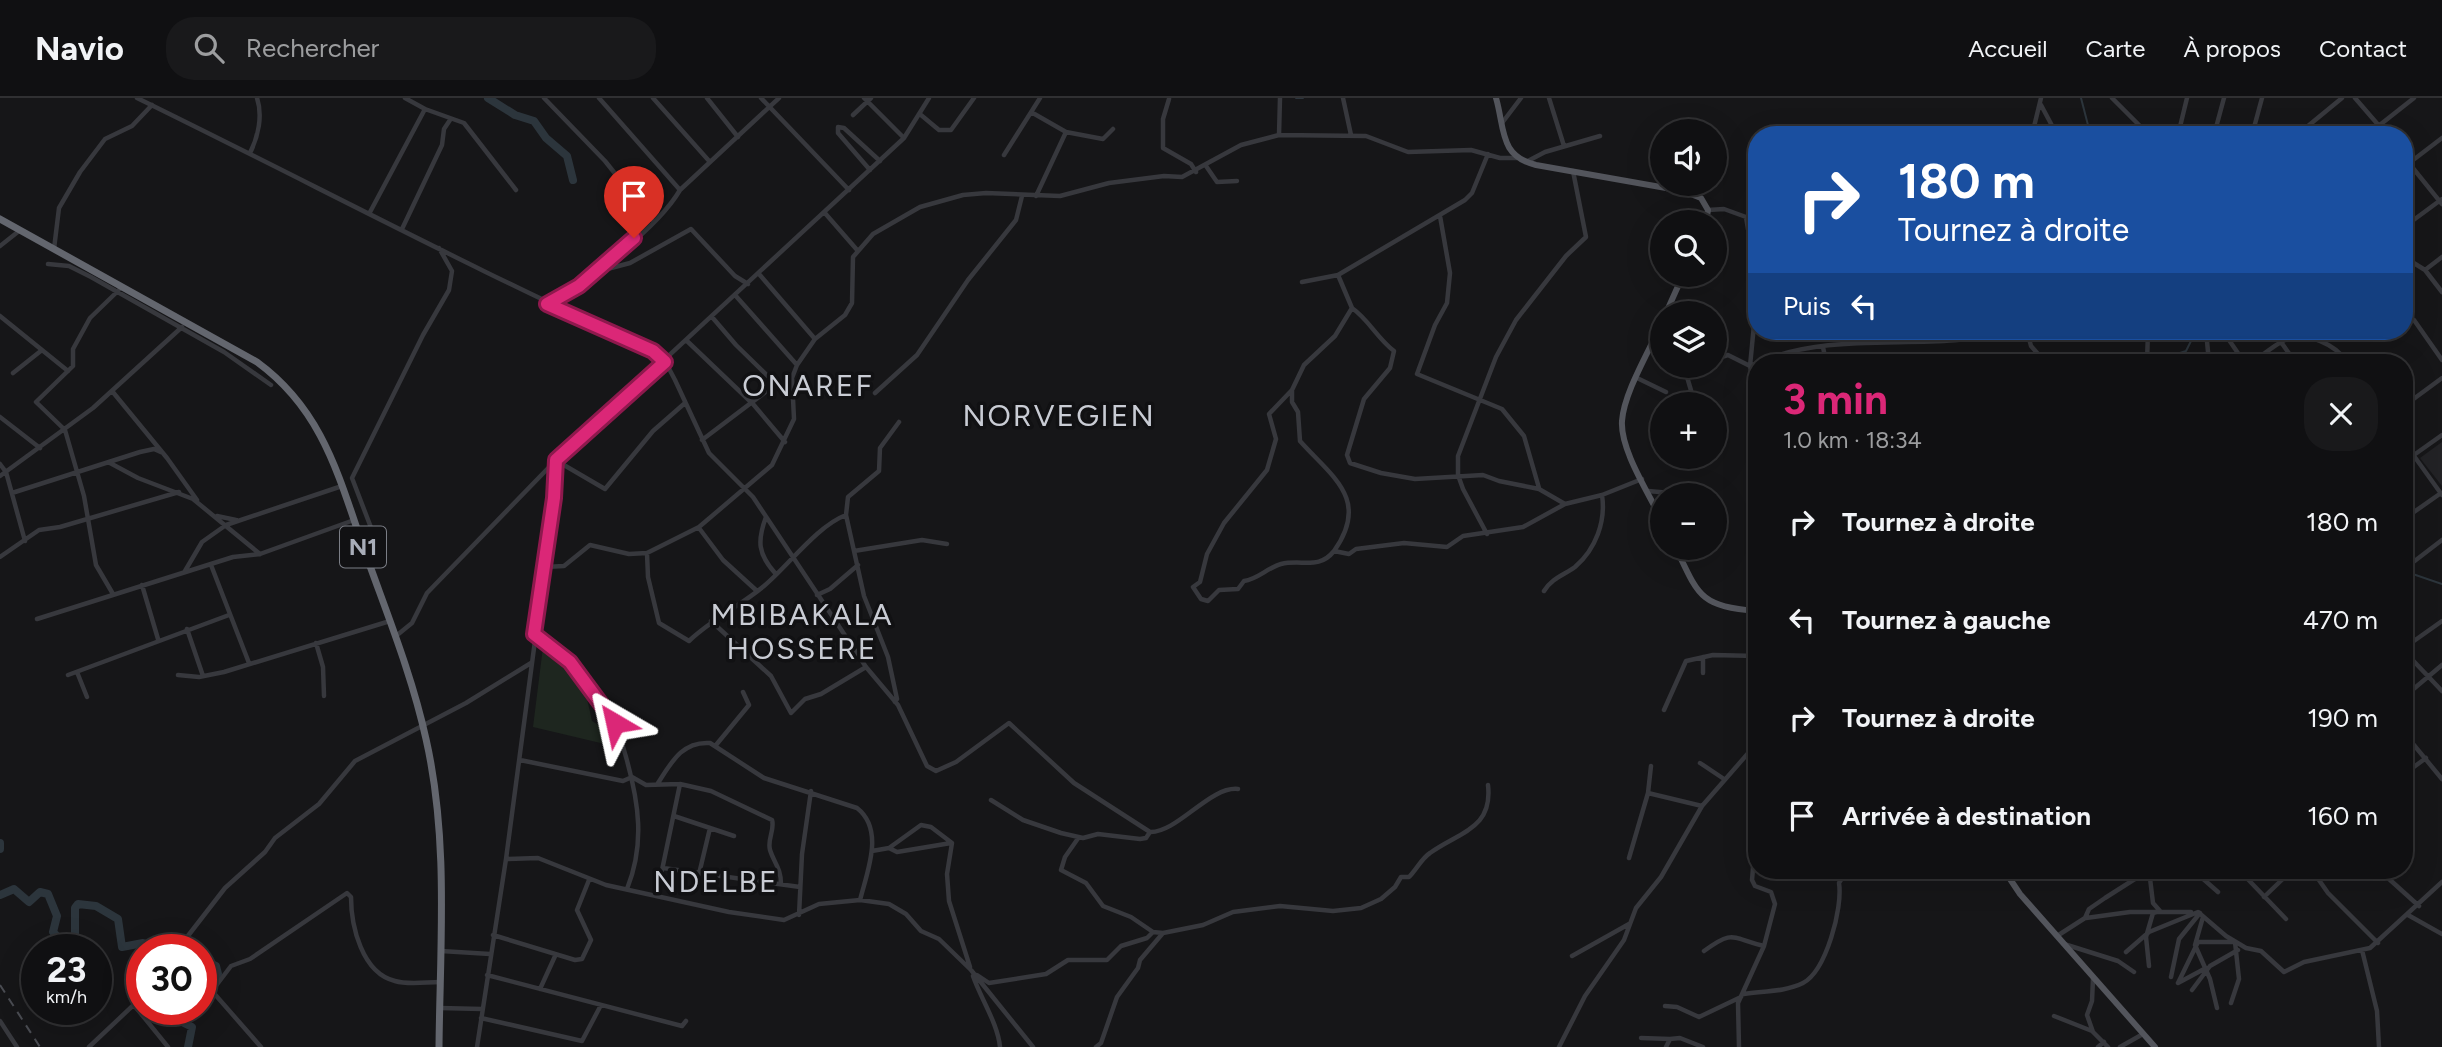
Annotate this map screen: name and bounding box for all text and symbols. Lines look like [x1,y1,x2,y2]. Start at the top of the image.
search box [166,17,656,80]
text: Navio [35,29,124,68]
icon: search [190,29,228,67]
text: Rechercher [246,32,379,64]
text: Accueil [1968,34,2048,63]
text: Carte [2086,34,2145,63]
text: À propos [2183,34,2281,63]
text: Contact [2319,34,2407,63]
map controls [1650,119,1727,560]
button: sound [1650,119,1727,196]
text: 180 m [1898,151,2035,210]
icon: right [1783,154,1874,245]
pin [604,166,664,238]
icon: arrive [615,177,653,215]
button: search [1650,210,1727,287]
text: Tournez à droite [1898,211,2129,249]
icon: left [1845,287,1883,325]
text: Puis [1783,290,1831,322]
button: layers [1650,301,1727,378]
district label: ONAREF [742,367,874,404]
text: 3 min [1783,374,1888,425]
button: close [2304,377,2378,451]
button: + [1650,392,1727,469]
district label: NORVEGIEN [962,397,1156,434]
text: 1.0 km · 18:34 [1783,426,1922,454]
button: − [1650,483,1727,560]
icon: right [1783,503,1821,541]
text: Tournez à droite [1842,506,2035,538]
text: 180 m [2306,506,2378,538]
road number: N1 [340,526,386,568]
district label: MBIBAKALA HOSSERE [711,596,894,667]
icon: left [1783,601,1821,639]
text: Tournez à gauche [1842,604,2051,636]
text: 470 m [2303,604,2378,636]
position arrow [578,686,652,760]
icon: right [1783,699,1821,737]
text: Tournez à droite [1842,702,2035,734]
text: 190 m [2307,702,2378,734]
icon: arrive [1783,797,1821,835]
text: Arrivée à destination [1842,800,2091,832]
text: 160 m [2307,800,2378,832]
district label: NDELBE [653,863,779,900]
speed limit sign: 30 [126,934,217,1025]
text: 23 [47,949,86,991]
text: km/h [46,986,87,1008]

